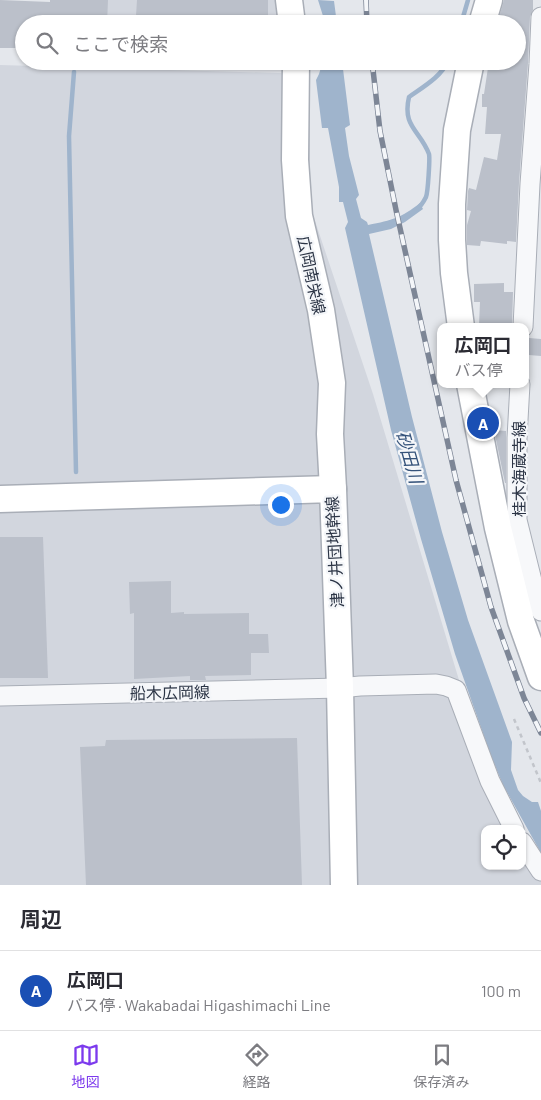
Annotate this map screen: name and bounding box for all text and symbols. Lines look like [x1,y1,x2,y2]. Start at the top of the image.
search box [15,15,526,70]
icon: search [33,29,61,57]
text: ここで検索 [73,32,168,55]
street label: 広岡南栄線 [294,234,330,316]
popup [437,323,529,388]
text: 広岡口 [454,333,512,356]
text: バス停 [454,360,503,379]
pin: A [467,404,499,442]
street label: 桂木海蔵寺線 [509,421,528,517]
water label: 砂田川 [392,428,429,488]
your location [268,492,294,518]
street label: 津ノ井団地幹線 [322,496,346,608]
street label: 船木広岡線 [130,682,210,702]
map controls [481,825,526,870]
button: locate [481,825,526,870]
text: 周辺 [20,906,62,931]
text: 広岡口 [67,968,124,991]
text: A [31,981,41,1000]
text: 100 m [481,981,521,1000]
text: バス停 · Wakabadai Higashimachi Line [67,995,331,1014]
tab: 地図 [72,1041,100,1091]
tab: 経路 [243,1041,271,1091]
tab: 保存済み [414,1041,470,1091]

